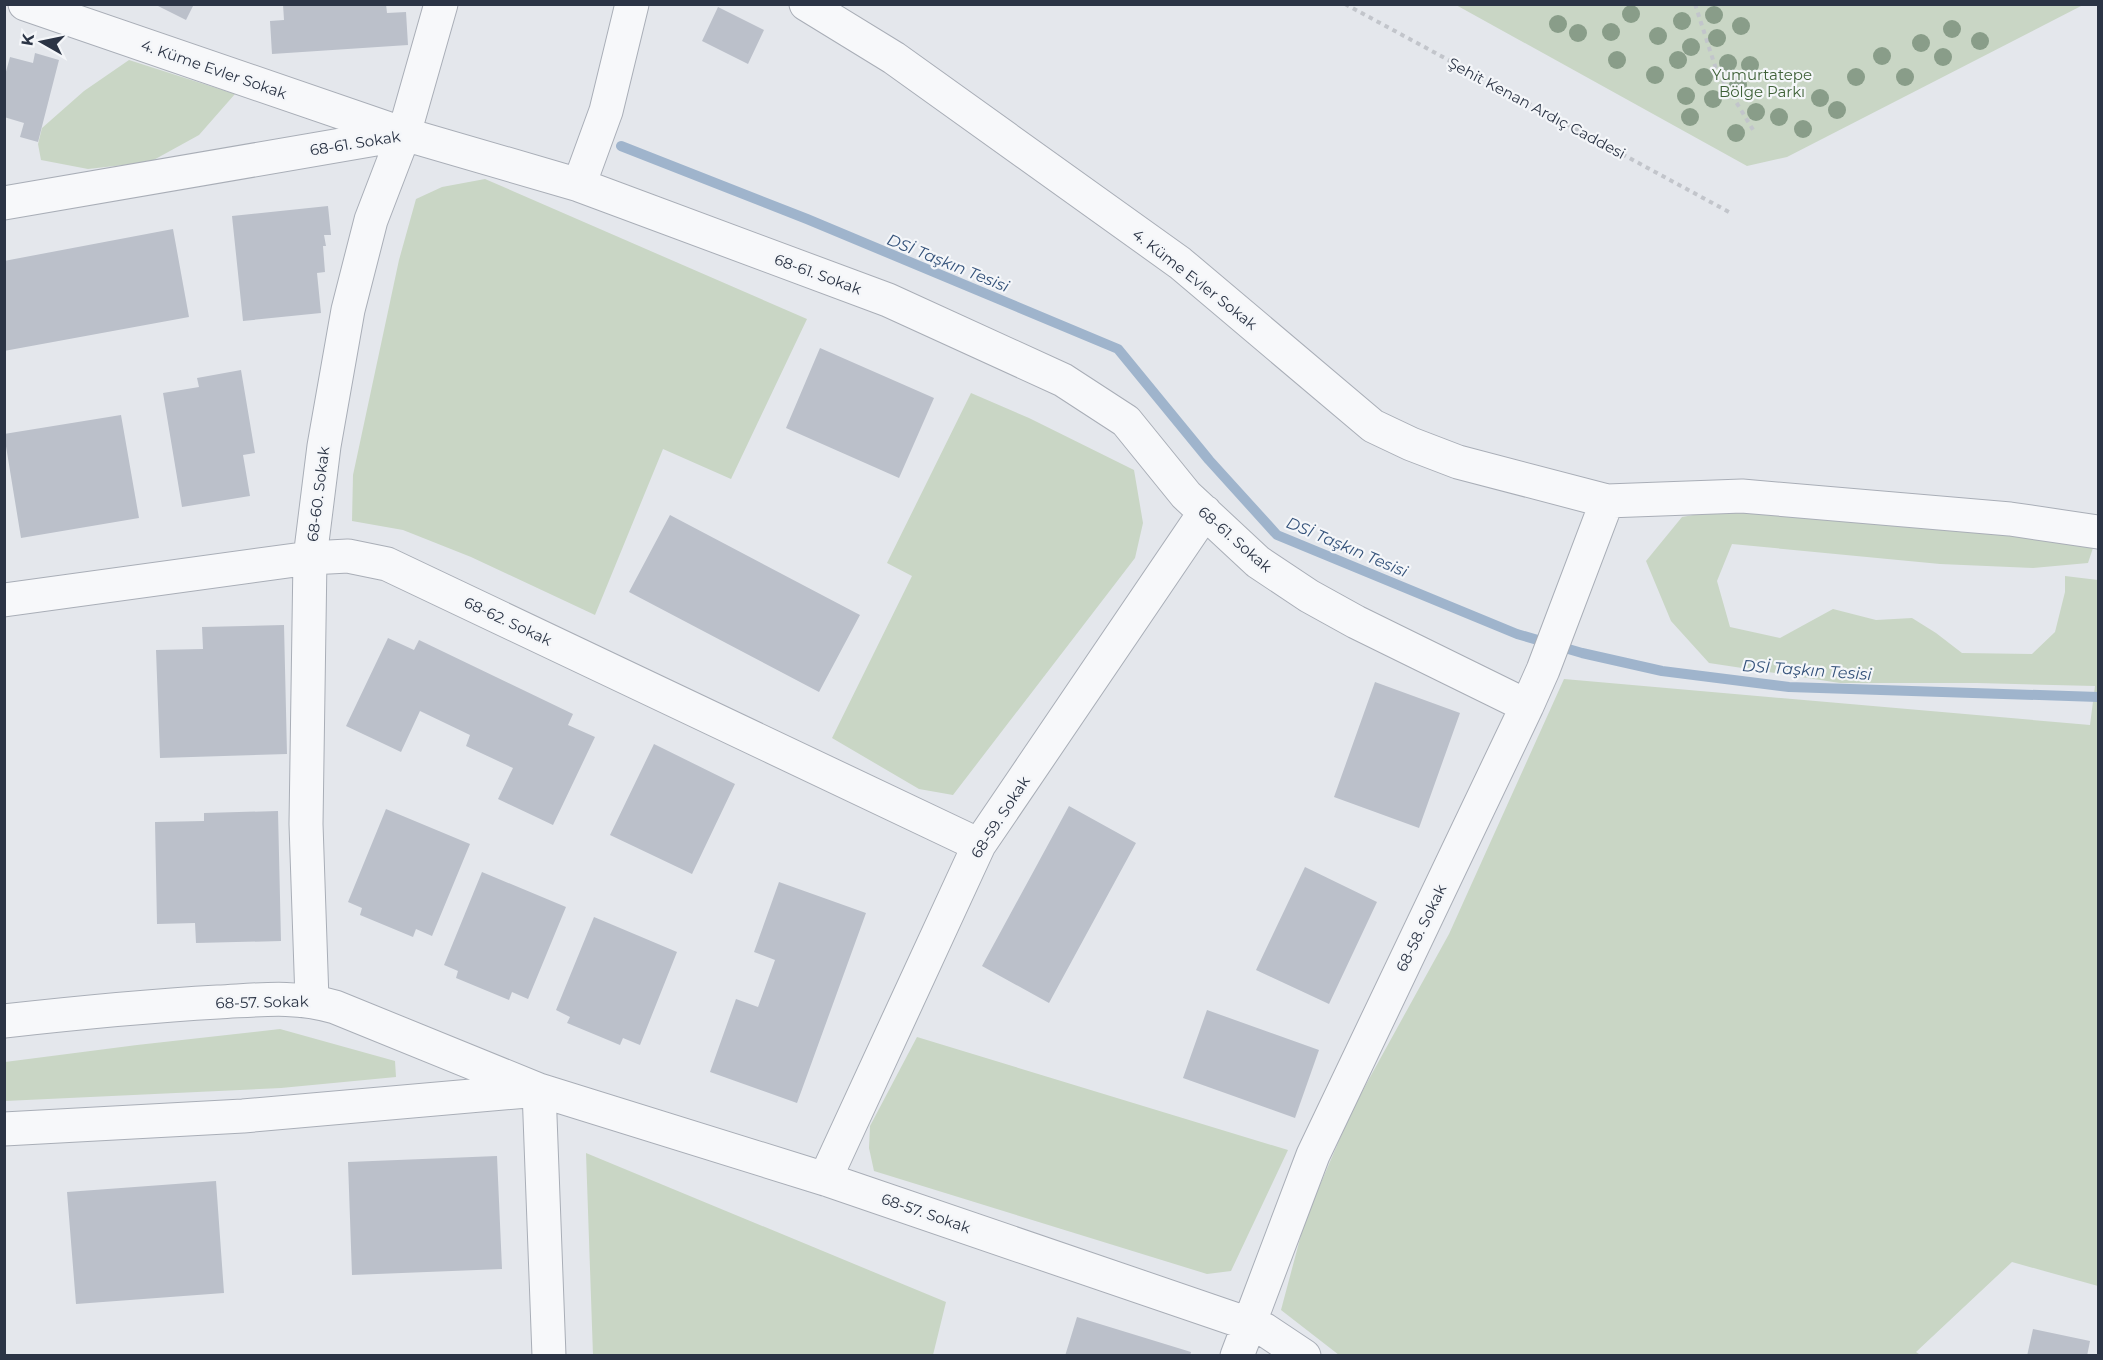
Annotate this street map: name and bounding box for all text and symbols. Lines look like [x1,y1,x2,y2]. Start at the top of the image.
north arrow [12,12,72,72]
text: K [17,31,38,47]
street label: 4. Küme Evler Sokak [139,35,289,103]
street label: Şehit Kenan Ardıç Caddesi [1445,53,1629,163]
park label: Yumurtatepe Bölge Parkı [1712,65,1812,101]
street label: 68-61. Sokak [308,126,402,160]
street label: 4. Küme Evler Sokak [1129,224,1261,334]
water label: DSİ Taşkın Tesisi [884,230,1012,296]
street label: 68-61. Sokak [772,249,864,299]
street label: 68-60. Sokak [303,445,333,543]
street label: 68-61. Sokak [1194,502,1276,576]
water label: DSİ Taşkın Tesisi [1283,513,1411,581]
street label: 68-62. Sokak [461,592,555,650]
water label: DSİ Taşkın Tesisi [1742,656,1873,684]
street label: 68-59. Sokak [966,772,1034,862]
street label: 68-58. Sokak [1392,881,1450,975]
street label: 68-57. Sokak [215,992,309,1012]
street label: 68-57. Sokak [879,1189,973,1237]

